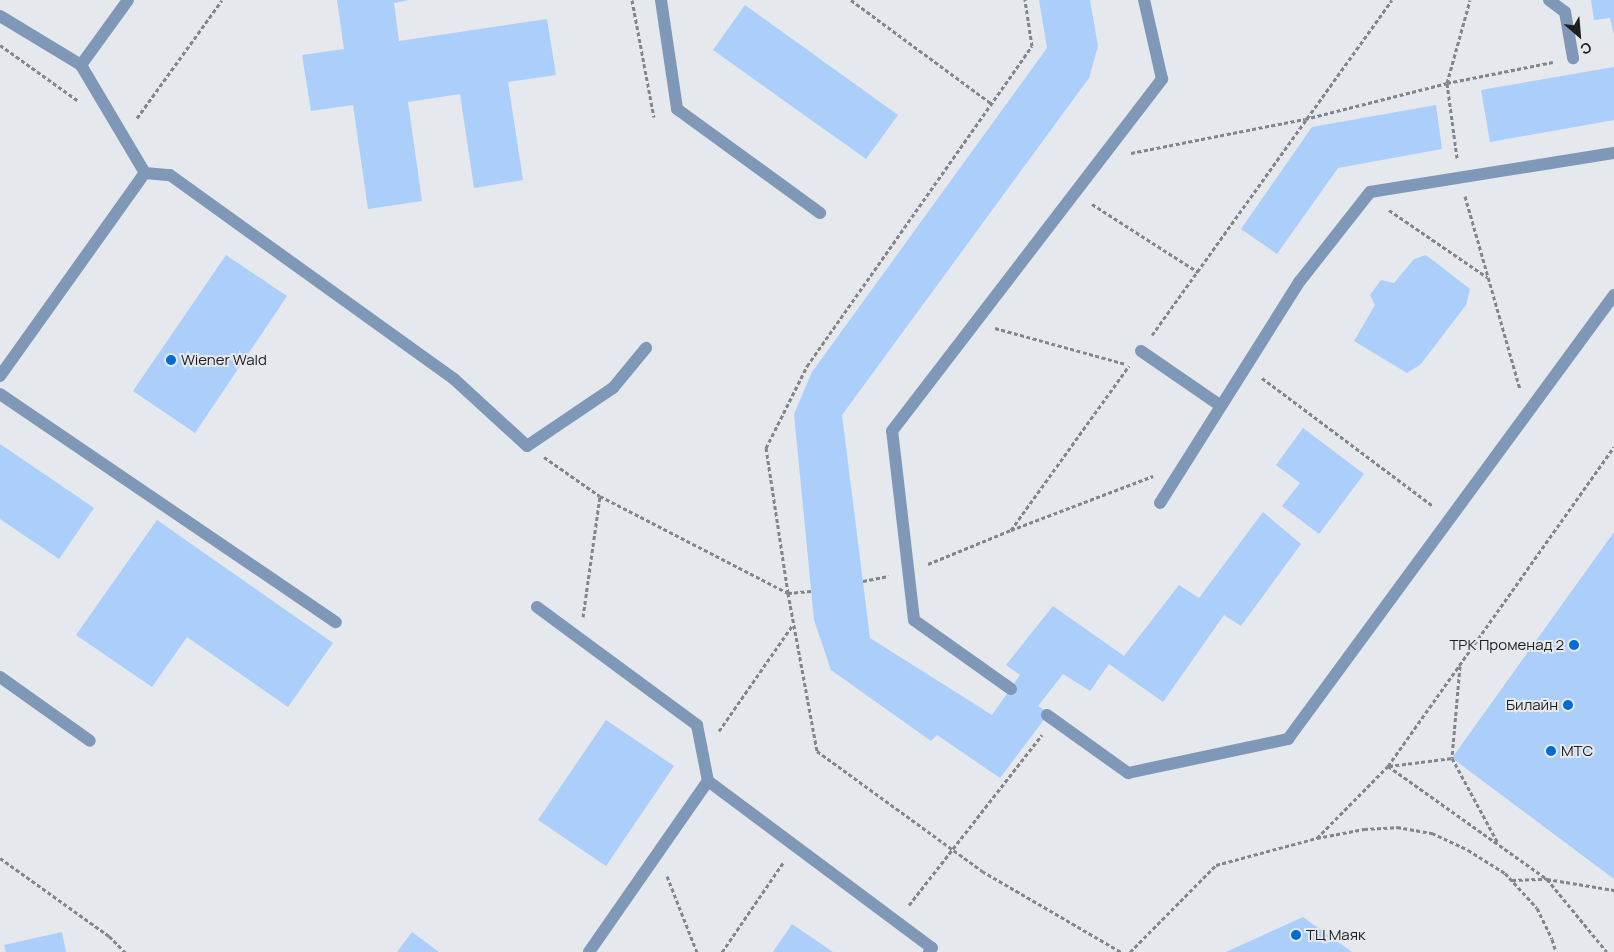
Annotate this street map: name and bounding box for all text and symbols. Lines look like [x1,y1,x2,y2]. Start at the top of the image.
north arrow [1554,10,1604,60]
text: С [1577,38,1595,60]
place label: Wiener Wald [181,351,267,369]
marker: Wiener Wald [165,354,177,366]
place label: ТРК Променад 2 [1449,636,1564,654]
marker: ТРК Променад 2 [1568,639,1580,651]
place label: Билайн [1506,696,1558,714]
marker: Билайн [1562,699,1574,711]
place label: МТС [1561,742,1593,760]
marker: МТС [1545,745,1557,757]
place label: ТЦ Маяк [1306,926,1365,944]
marker: ТЦ Маяк [1290,929,1302,941]

